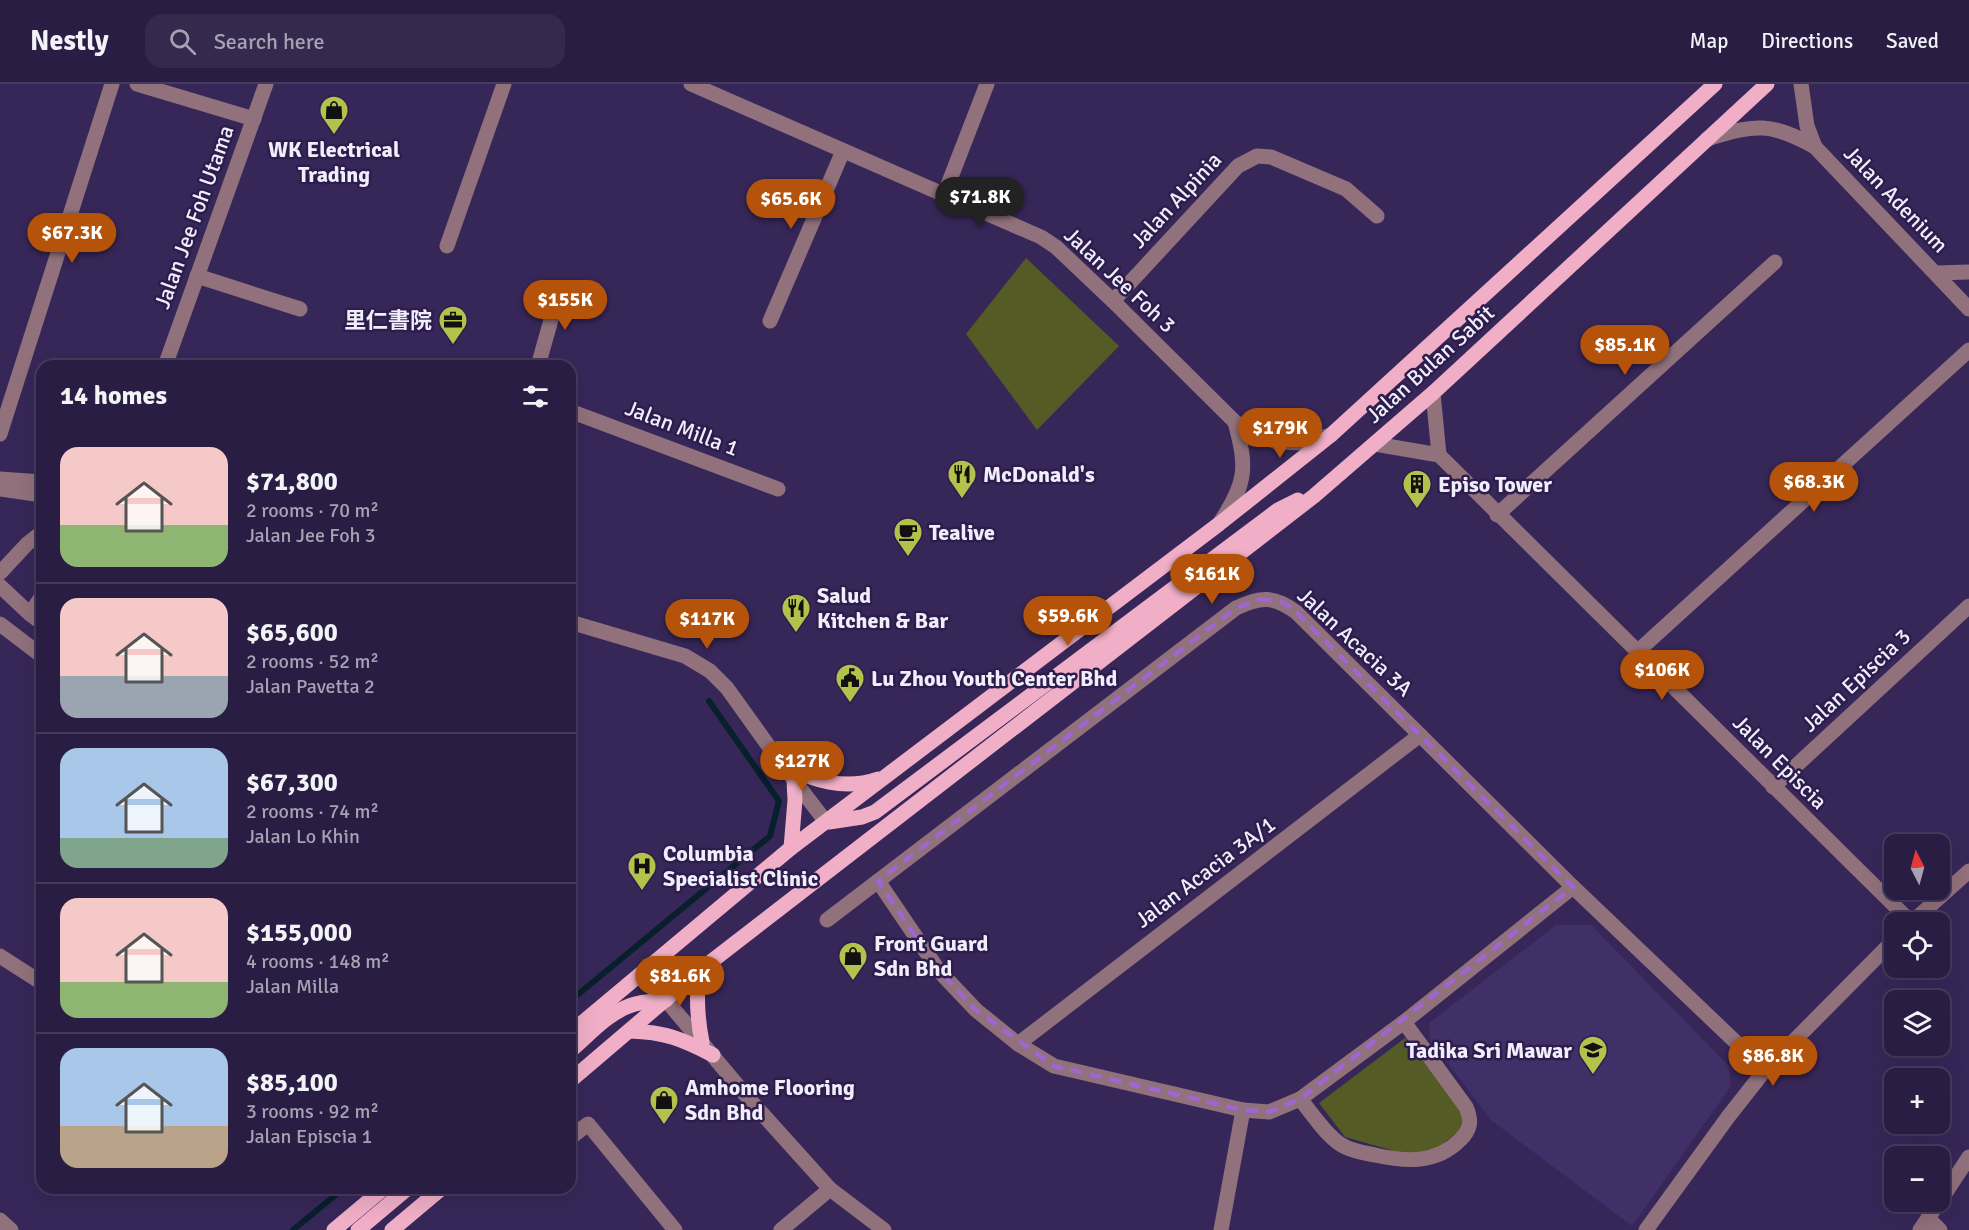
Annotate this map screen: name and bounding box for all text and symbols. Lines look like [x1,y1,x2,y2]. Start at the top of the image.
search box [145,14,565,68]
text: Nestly [30,24,109,58]
icon: search [166,25,199,58]
text: Search here [214,28,325,55]
text: Map [1690,28,1728,54]
text: Directions [1761,28,1853,54]
text: Saved [1886,28,1939,54]
shop icon: WK Electrical Trading [318,94,350,136]
street label: Jalan Jee Foh Utama [148,122,240,312]
place label: WK Electrical Trading [268,136,400,188]
street label: Jalan Adenium [1838,140,1954,258]
street label: Jalan Alpinia [1125,146,1227,254]
pin: $71.8K [931,177,1029,228]
pin: $65.6K [742,179,840,230]
text: $71.8K [949,184,1011,209]
text: $65.6K [760,186,822,211]
pin: $67.3K [23,213,121,264]
text: $67.3K [41,220,103,245]
street label: Jalan Jee Foh 3 [1059,221,1181,339]
pin: $155K [523,280,607,331]
text: $155K [537,287,593,312]
street label: Jalan Bulan Sabit [1360,299,1500,429]
office icon: 里仁書院 [437,304,469,346]
place label: 里仁書院 [344,307,432,334]
pin: $85.1K [1576,325,1674,376]
text: $85.1K [1594,332,1656,357]
text: 14 homes [60,380,167,412]
icon: filters [519,380,552,413]
street label: Jalan Milla 1 [621,394,743,462]
pin: $179K [1238,408,1322,459]
text: $179K [1252,415,1308,440]
restaurant icon: McDonald's [946,458,978,500]
place label: McDonald's [983,461,1095,488]
pin: $68.3K [1765,462,1863,513]
text: $71,800 [246,466,338,498]
building icon: Episo Tower [1401,468,1433,510]
text: $68.3K [1783,469,1845,494]
icon: home [108,471,180,543]
place label: Episo Tower [1438,471,1552,498]
text: 2 rooms · 70 m² [246,498,379,523]
cafe icon: Tealive [892,516,924,558]
place label: Tealive [929,519,995,546]
text: Jalan Jee Foh 3 [246,523,376,548]
pin: $161K [1170,554,1254,605]
text: $161K [1184,561,1240,586]
place label: Salud Kitchen & Bar [817,582,948,634]
street label: Jalan Acacia 3A [1292,582,1419,703]
restaurant icon: Salud Kitchen & Bar [780,592,812,634]
pin: $59.6K [1019,596,1117,647]
pin: $117K [665,599,749,650]
text: $59.6K [1037,603,1099,628]
text: $117K [679,606,735,631]
text: $65,600 [246,617,338,649]
icon: home [108,622,180,694]
street label: Jalan Episcia 3 [1796,623,1916,737]
text: 2 rooms · 52 m² [246,649,379,674]
pin: $106K [1620,650,1704,701]
text: $106K [1634,657,1690,682]
public building icon: Lu Zhou Youth Center Bhd [834,662,866,704]
place label: Lu Zhou Youth Center Bhd [871,665,1118,692]
text: Jalan Pavetta 2 [246,674,375,699]
street label: Jalan Episcia [1727,709,1833,815]
pin: $127K [760,741,844,792]
text: $127K [774,748,830,773]
text: $67,300 [246,767,338,799]
icon: home [108,772,180,844]
text: 2 rooms · 74 m² [246,799,379,824]
street label: Jalan Acacia 3A/1 [1130,810,1280,934]
text: Jalan Lo Khin [246,824,360,849]
north arrow [1884,834,1950,900]
map controls [1884,834,1950,1212]
place label: Columbia Specialist Clinic [663,840,818,892]
hospital icon: Columbia Specialist Clinic [626,850,658,892]
button: locate [1884,912,1950,978]
text: $155,000 [246,917,352,949]
icon: home [108,922,180,994]
place label: Front Guard Sdn Bhd [874,930,988,982]
shop icon: Front Guard Sdn Bhd [837,940,869,982]
text: 4 rooms · 148 m² [246,949,390,974]
pin: $81.6K [631,956,729,1007]
text: $81.6K [649,963,711,988]
text: Jalan Milla [246,974,339,999]
button: layers [1884,990,1950,1056]
school or university icon: Tadika Sri Mawar [1577,1034,1609,1076]
pin: $86.8K [1724,1036,1822,1087]
place label: Tadika Sri Mawar [1406,1037,1572,1064]
text: $86.8K [1742,1043,1804,1068]
text: $85,100 [246,1067,338,1099]
button: + [1884,1068,1950,1134]
icon: home [108,1072,180,1144]
place label: Amhome Flooring Sdn Bhd [685,1074,855,1126]
shop icon: Amhome Flooring Sdn Bhd [648,1084,680,1126]
text: 3 rooms · 92 m² [246,1099,379,1124]
text: Jalan Episcia 1 [246,1124,372,1149]
button: − [1884,1146,1950,1212]

